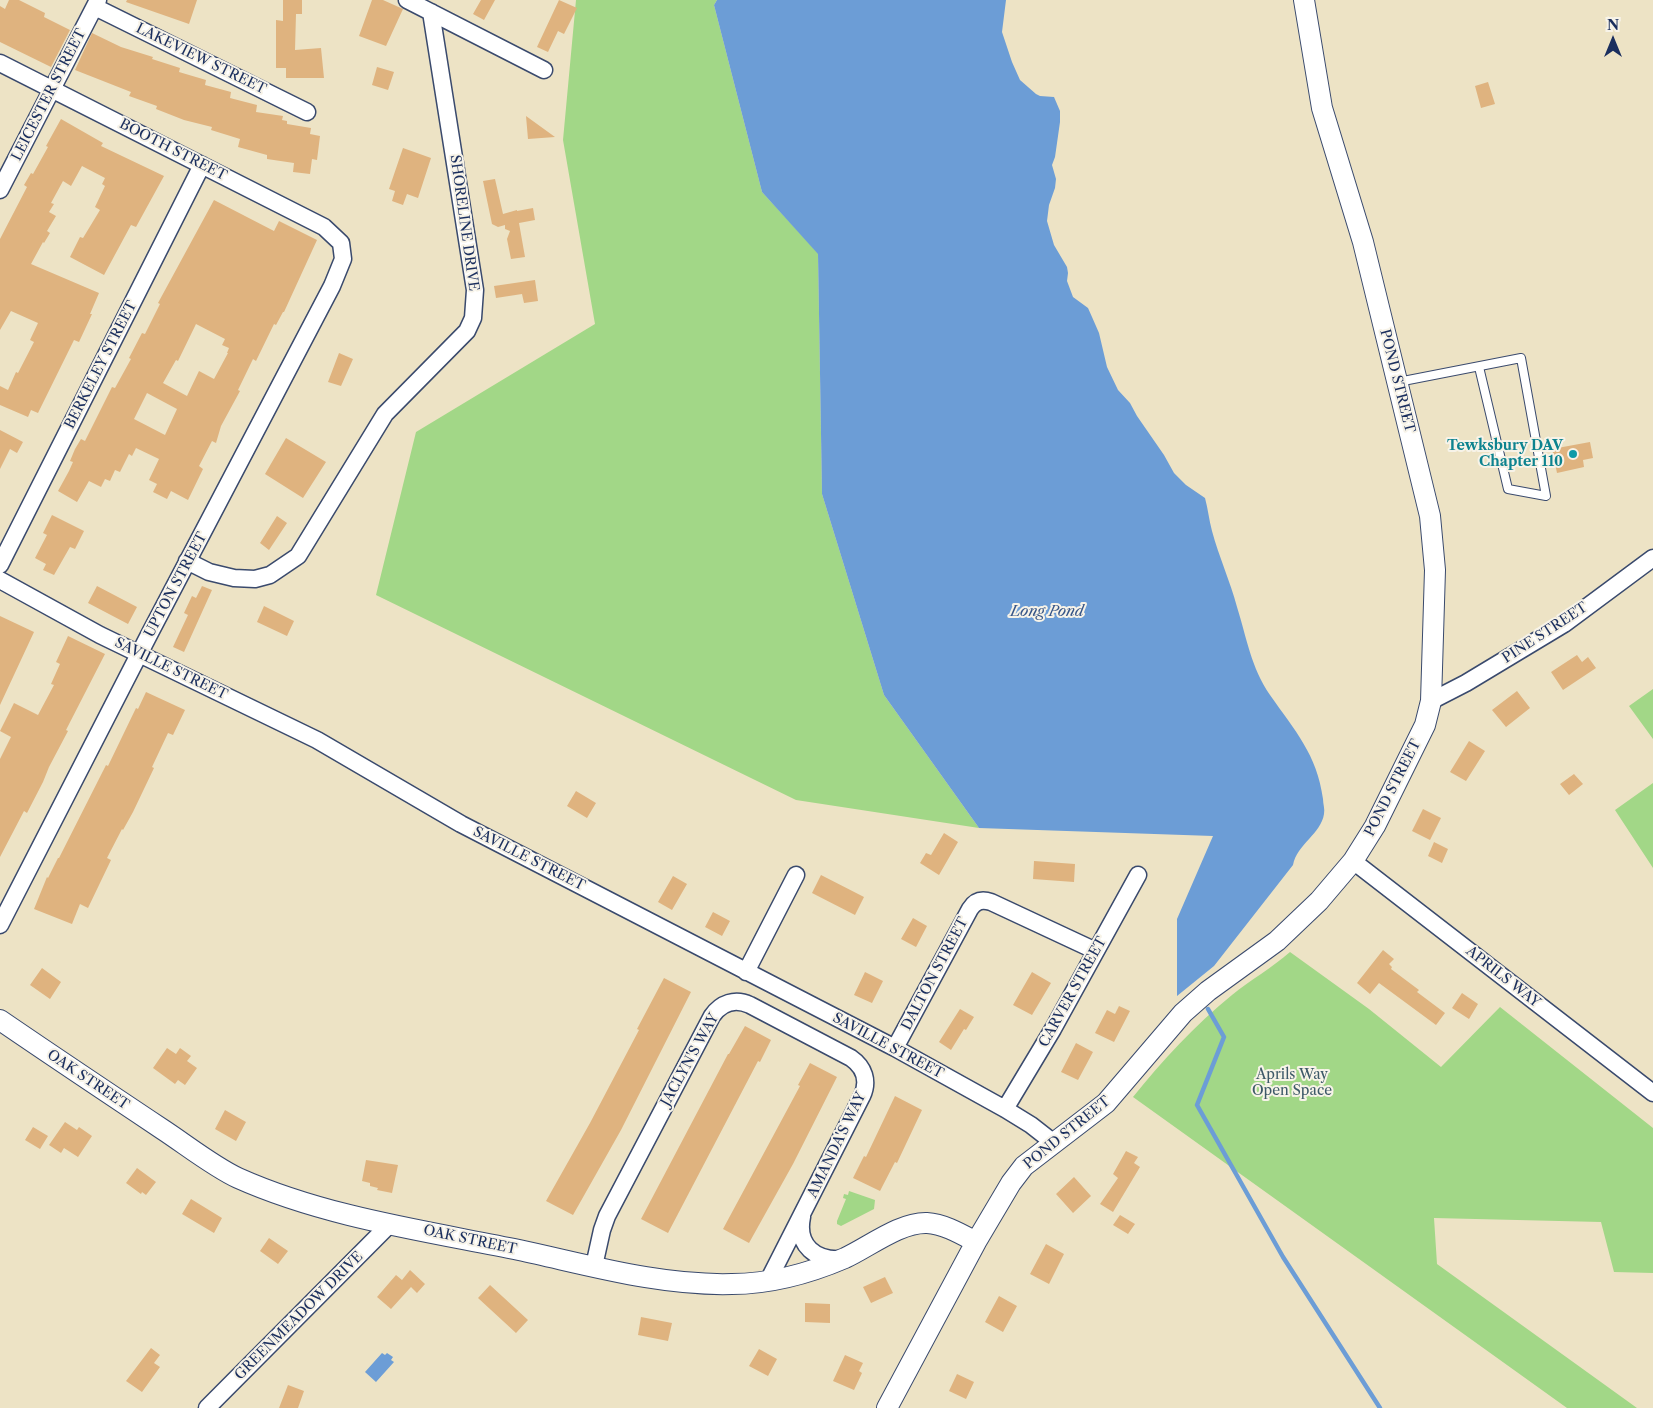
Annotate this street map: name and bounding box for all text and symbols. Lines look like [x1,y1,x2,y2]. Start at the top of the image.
north arrow [1588,15,1638,65]
text: N [1607,16,1619,34]
street label: LAKEVIEW STREET [133,20,269,98]
street label: LEICESTER STREET [8,26,90,164]
street label: BOOTH STREET [117,116,229,184]
street label: SHORELINE DRIVE [446,154,482,292]
street label: BERKELEY STREET [61,298,141,432]
street label: POND STREET [1376,327,1418,435]
place label: Tewksbury DAV Chapter 110 [1447,438,1563,471]
marker: Tewksbury DAV Chapter 110 [1567,448,1579,460]
street label: UPTON STREET [141,530,211,640]
street label: PINE STREET [1499,599,1591,667]
water label: Long Pond [1010,603,1084,621]
street label: SAVILLE STREET [112,634,230,704]
street label: POND STREET [1361,737,1425,839]
street label: SAVILLE STREET [470,824,588,894]
street label: DALTON STREET [898,915,972,1033]
street label: CARVER STREET [1036,934,1110,1050]
street label: APRILS WAY [1462,943,1544,1011]
street label: SAVILLE STREET [830,1010,946,1082]
street label: JACLYN'S WAY [657,1011,723,1109]
street label: OAK STREET [44,1046,132,1114]
park label: Aprils Way Open Space [1252,1067,1332,1100]
street label: AMANDA'S WAY [804,1089,870,1201]
street label: POND STREET [1020,1093,1114,1173]
street label: OAK STREET [422,1222,518,1258]
street label: GREENMEADOW DRIVE [231,1248,367,1384]

